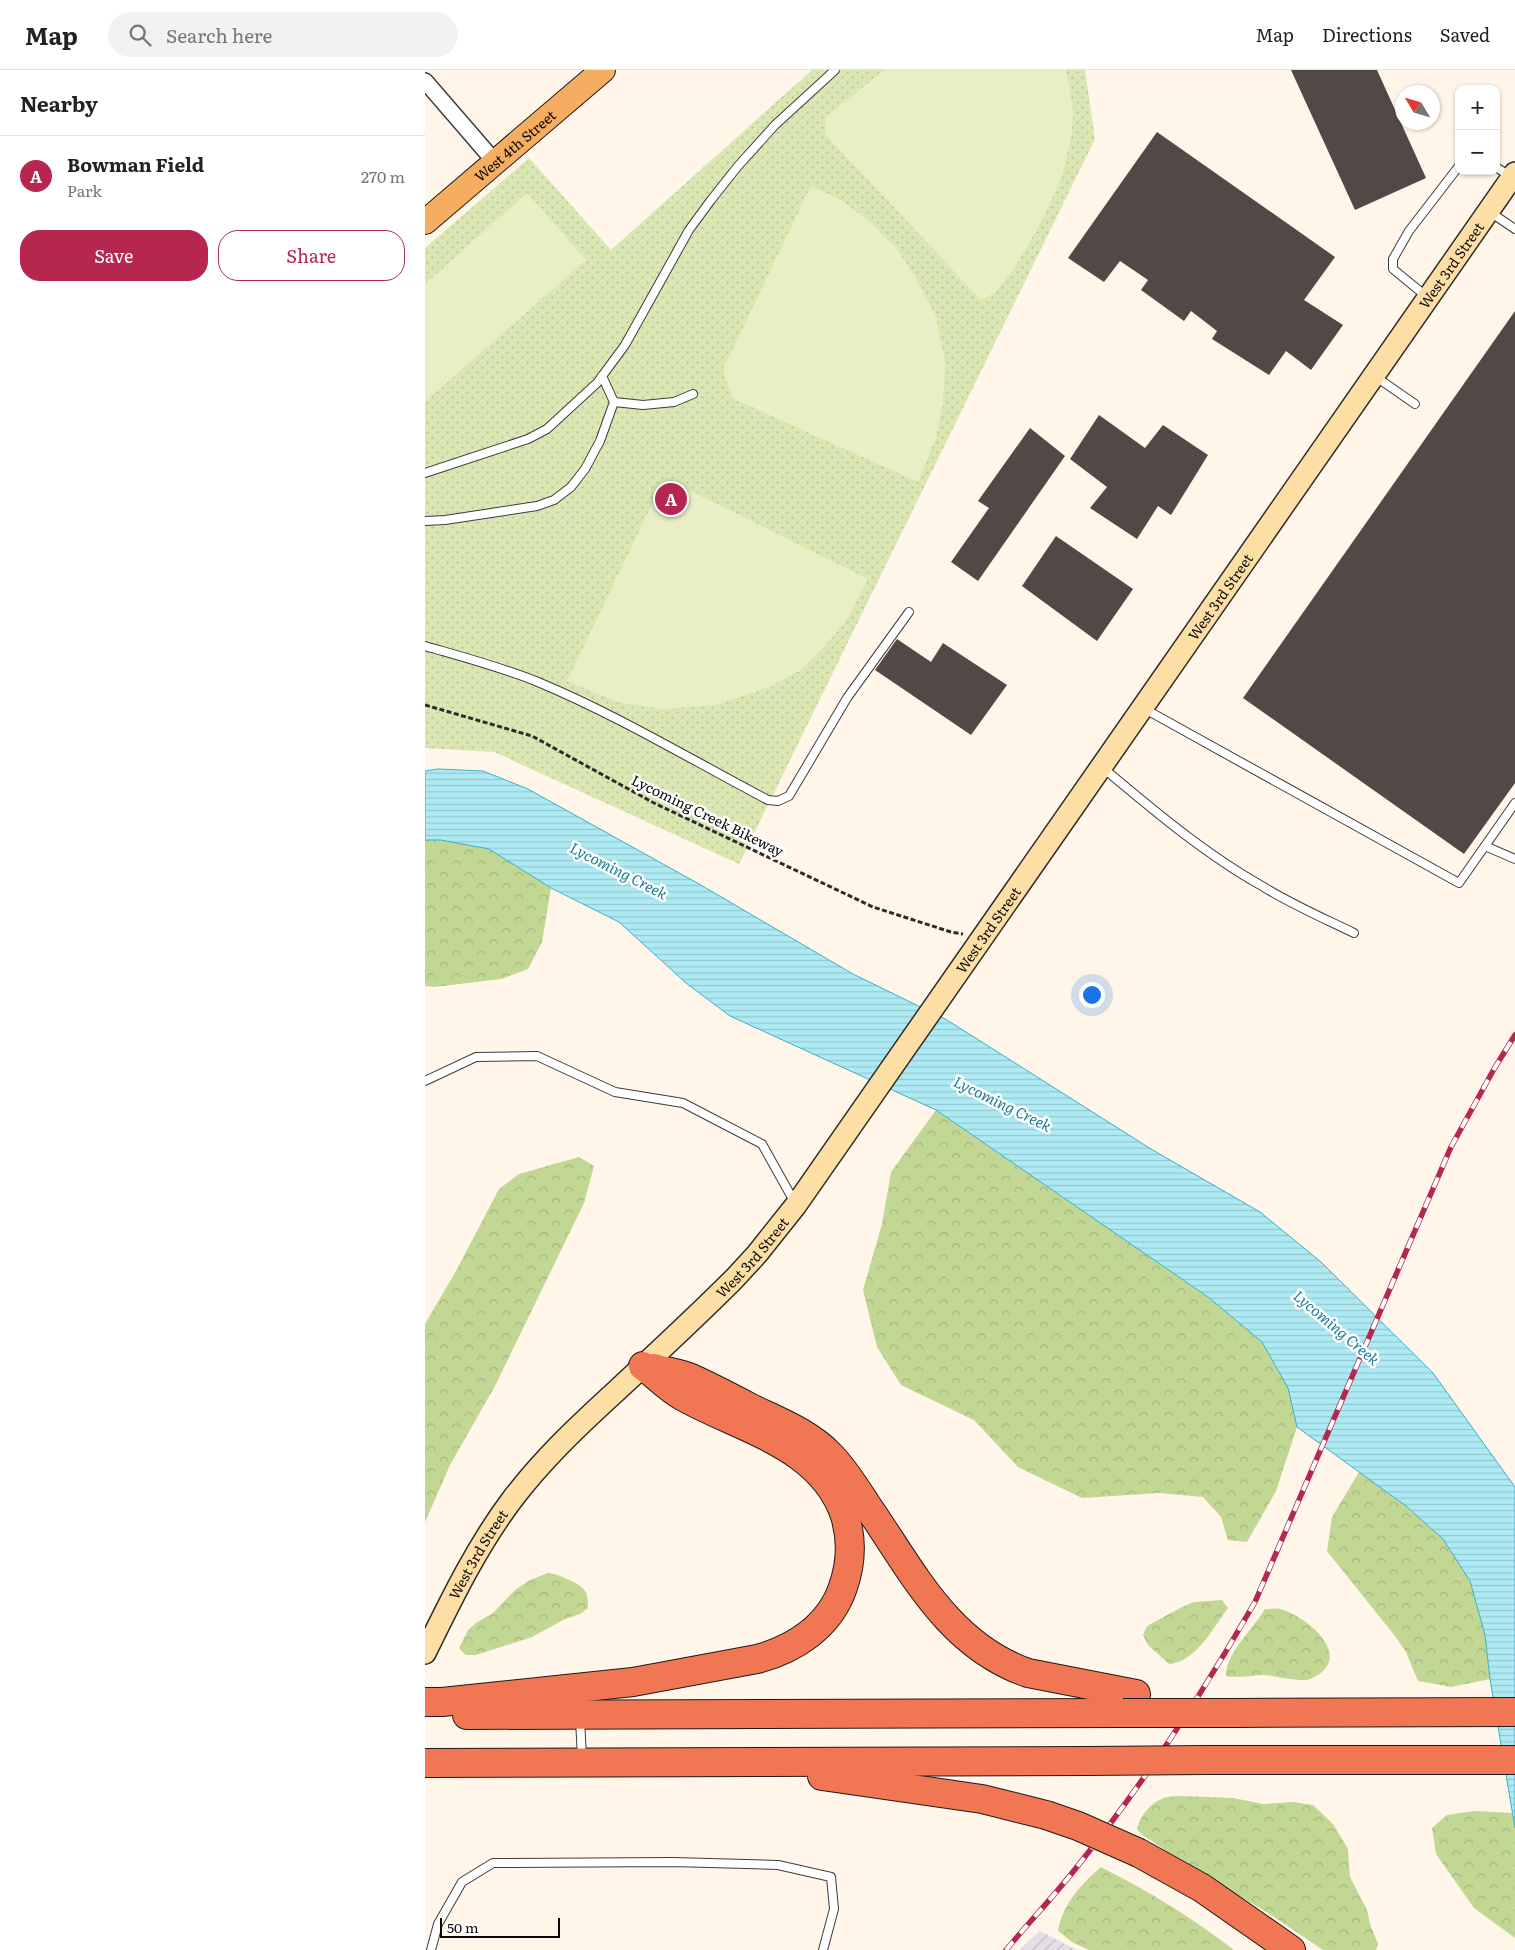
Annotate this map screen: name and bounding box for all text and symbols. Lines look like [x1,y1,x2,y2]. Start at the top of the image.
search box [108,12,458,57]
text: Map [25,17,78,52]
icon: search [126,21,154,49]
text: Search here [166,21,272,49]
text: Map [1256,21,1294,48]
text: Directions [1322,21,1412,48]
text: Saved [1440,21,1490,48]
north arrow [1395,85,1440,130]
map controls [1455,85,1500,175]
button: + [1455,85,1500,130]
text: Nearby [20,87,98,118]
street label: West 4th Street [470,105,560,186]
button: − [1455,130,1500,175]
text: Bowman Field [67,150,204,178]
text: A [30,164,42,188]
text: 270 m [361,164,405,188]
text: Park [67,178,102,202]
street label: West 3rd Street [1414,218,1488,312]
button: Save [20,230,208,281]
button: Share [218,230,405,281]
pin: A [655,480,687,518]
street label: West 3rd Street [1183,549,1257,644]
street label: Lycoming Creek Bikeway [629,769,788,861]
water label: Lycoming Creek [566,836,672,905]
street label: West 3rd Street [951,882,1025,977]
your location [1079,982,1105,1008]
water label: Lycoming Creek [950,1069,1057,1137]
street label: West 3rd Street [711,1212,793,1302]
water label: Lycoming Creek [1289,1284,1386,1371]
street label: West 3rd Street [443,1505,512,1603]
scale bar [440,1915,560,1938]
text: 50 m [447,1917,479,1937]

